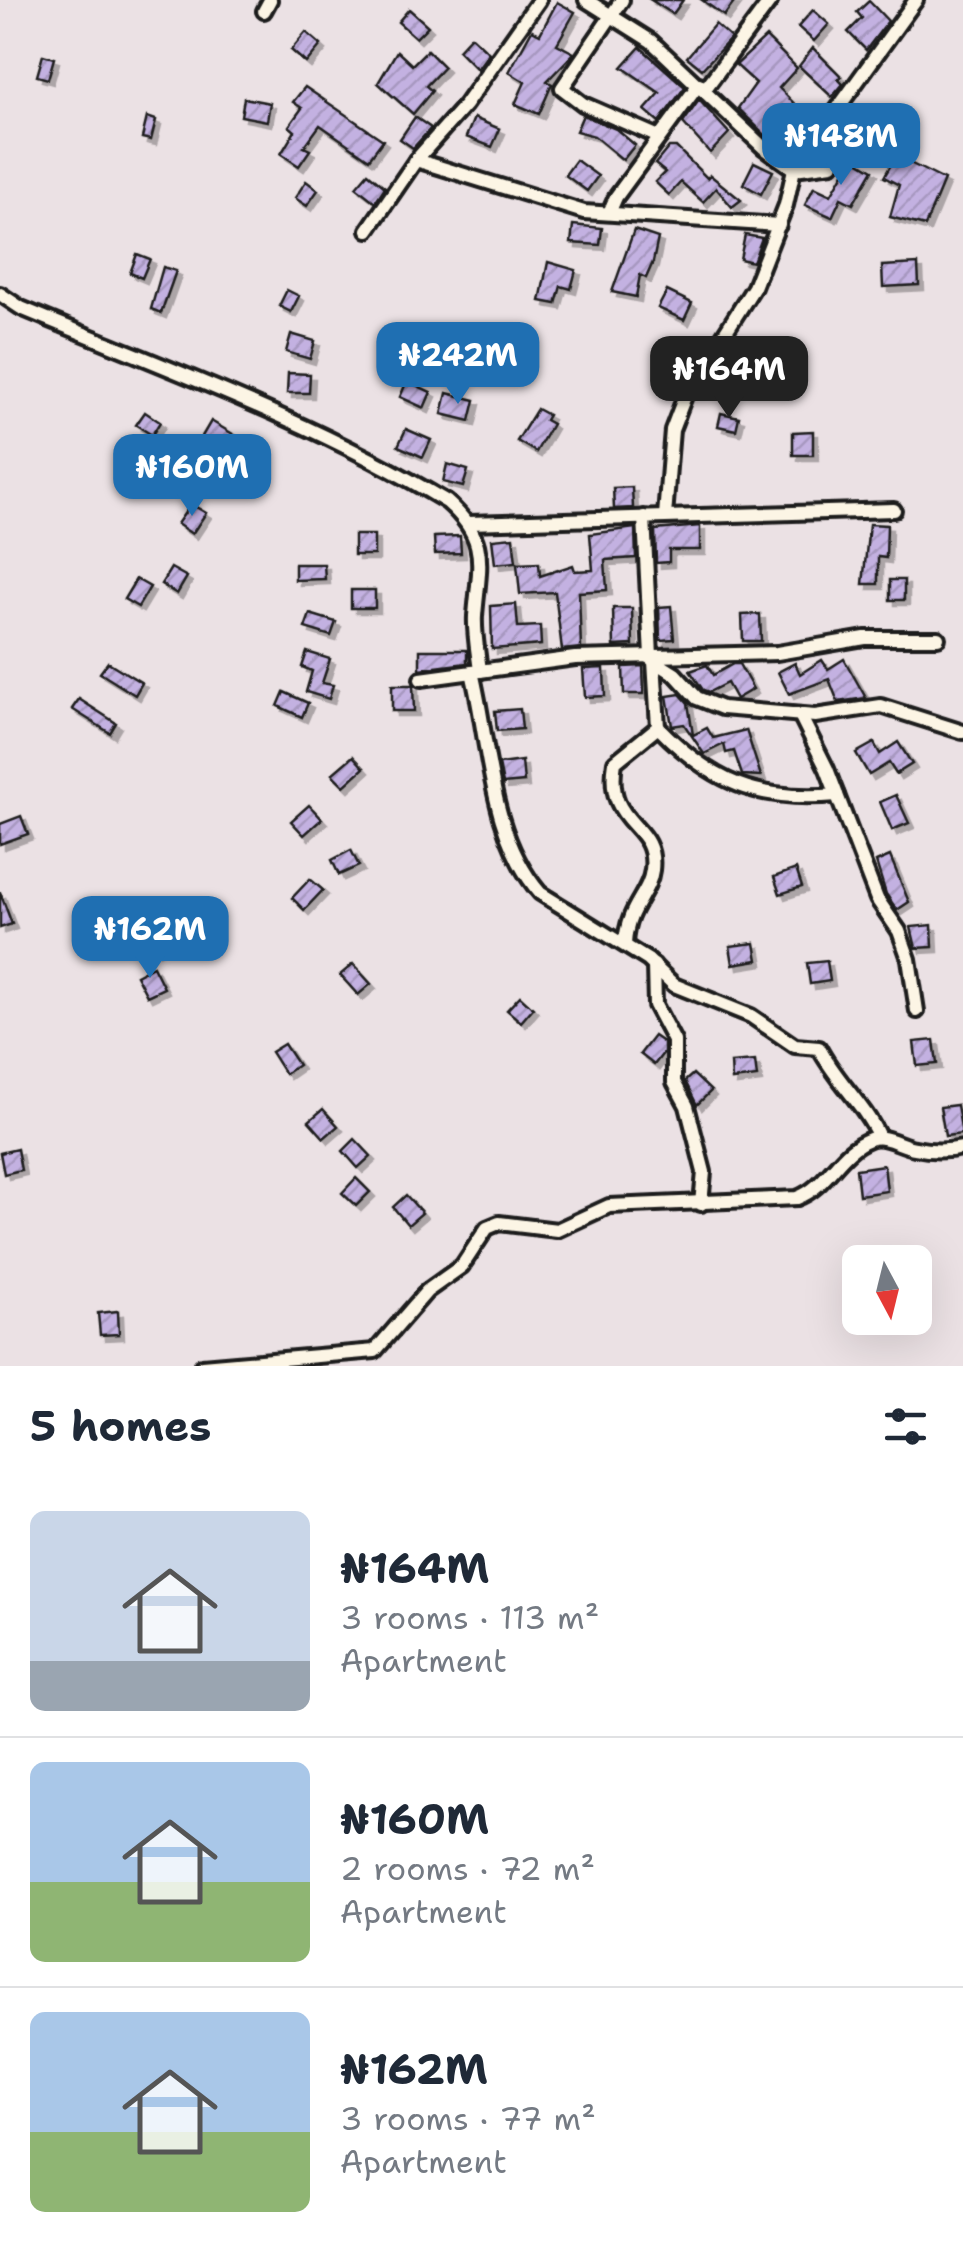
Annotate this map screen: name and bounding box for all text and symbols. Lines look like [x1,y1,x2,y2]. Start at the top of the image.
pin: ₦148M [771,103,911,188]
text: ₦148M [784,114,898,157]
pin: ₦242M [388,322,528,407]
text: ₦242M [398,333,518,376]
pin: ₦164M [659,336,799,421]
text: ₦164M [672,347,786,390]
pin: ₦160M [122,434,262,519]
text: ₦160M [135,445,249,488]
pin: ₦162M [80,896,220,981]
text: ₦162M [94,907,206,950]
north arrow [842,1245,932,1335]
map controls [842,1245,932,1335]
text: 5 homes [30,1398,211,1454]
icon: filters [878,1399,933,1454]
text: ₦164M [340,1540,489,1596]
icon: home [110,1551,230,1671]
text: 3 rooms · 113 m² [340,1596,599,1639]
text: Apartment [340,1639,507,1682]
text: ₦160M [340,1791,489,1847]
icon: home [110,1802,230,1922]
text: 2 rooms · 72 m² [340,1847,595,1890]
text: Apartment [340,1890,507,1933]
text: ₦162M [340,2041,488,2097]
icon: home [110,2052,230,2172]
text: 3 rooms · 77 m² [340,2097,596,2140]
text: Apartment [340,2140,507,2183]

